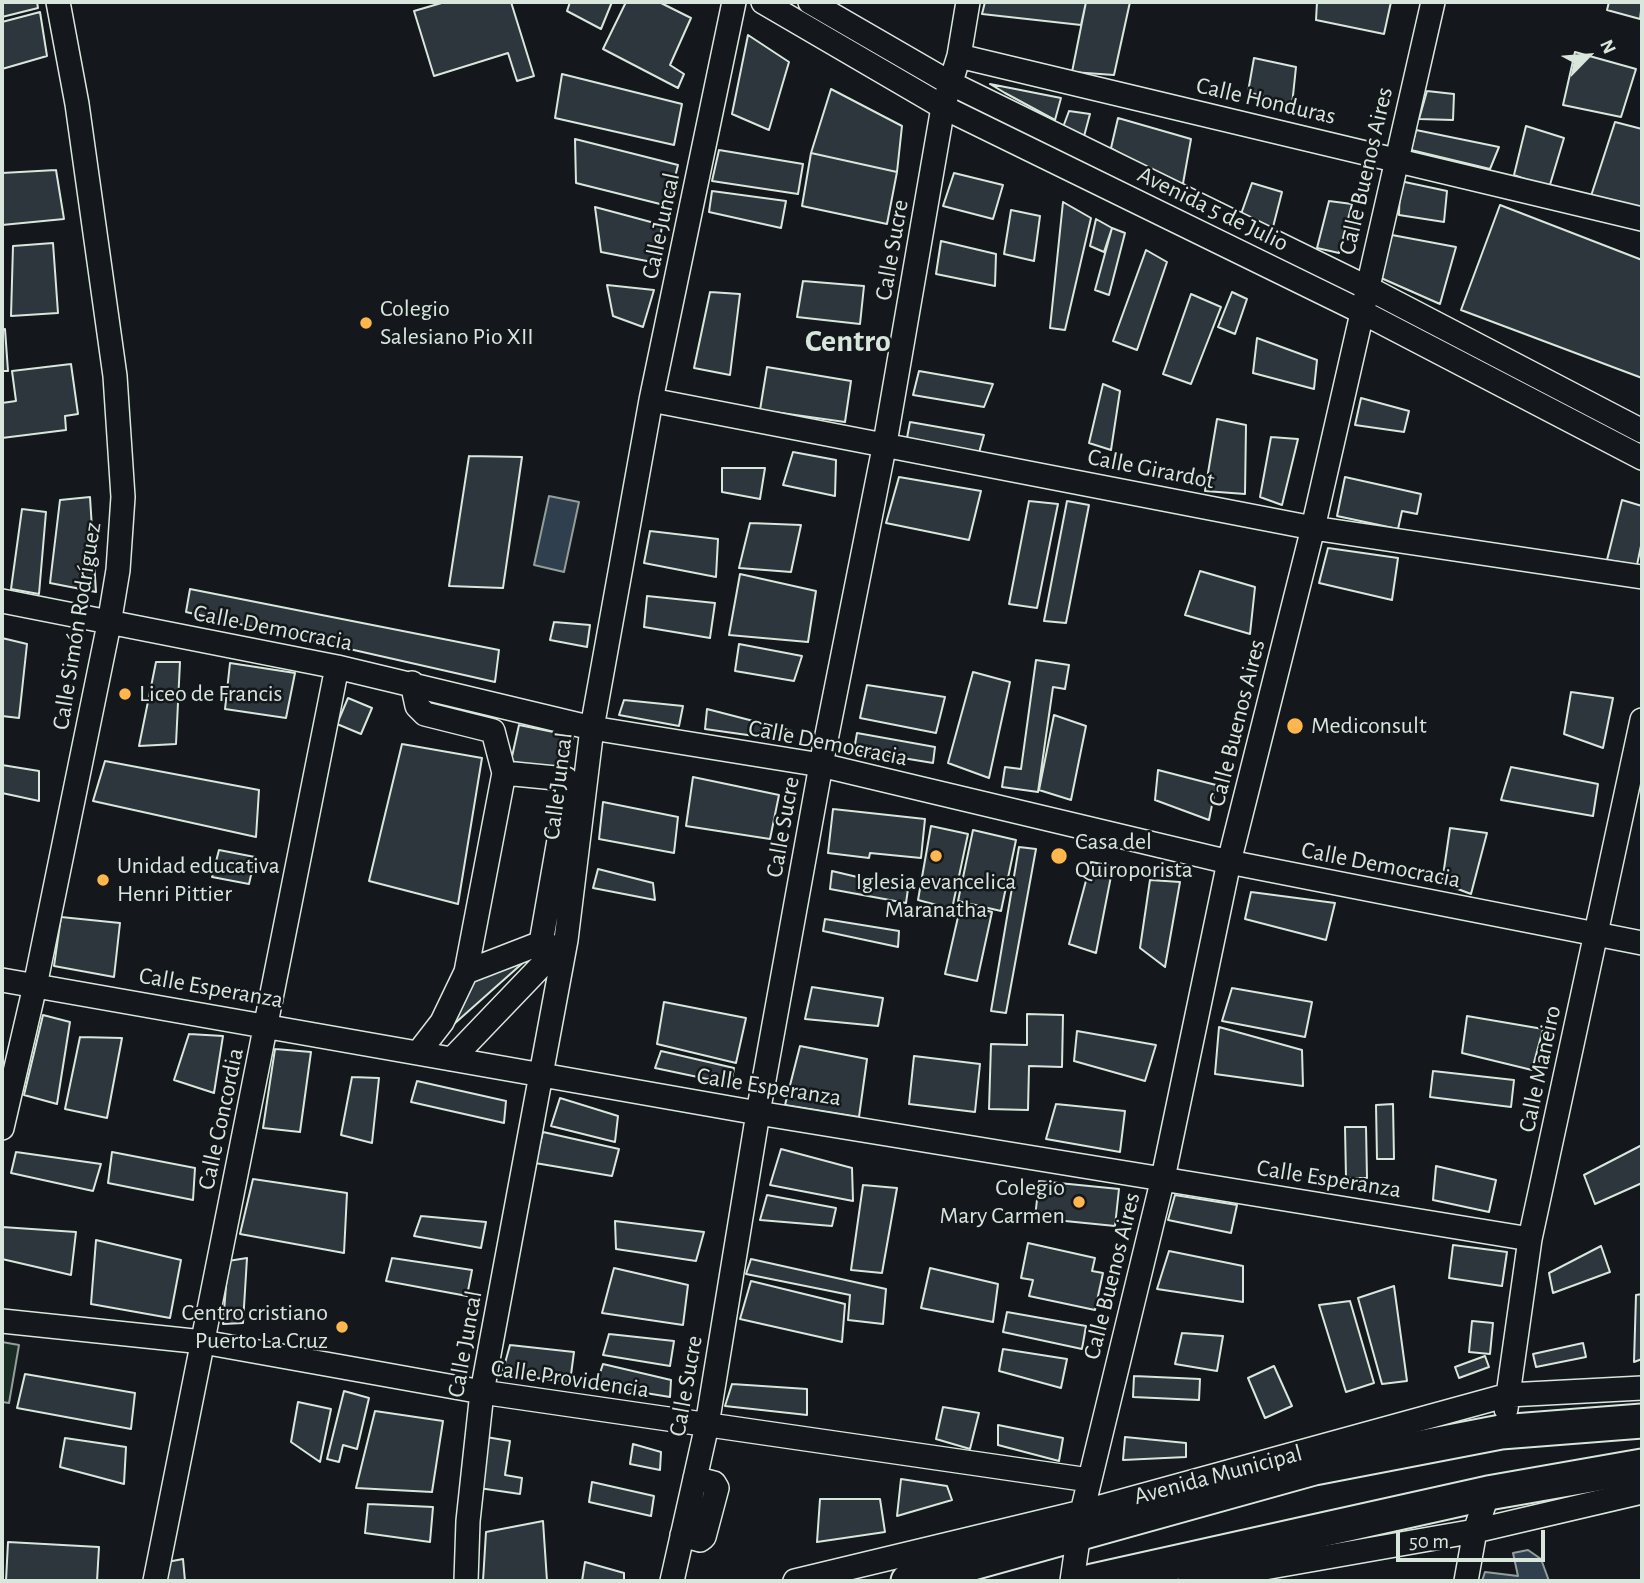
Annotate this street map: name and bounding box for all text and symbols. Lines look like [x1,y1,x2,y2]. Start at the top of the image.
north arrow [1553,21,1623,91]
text: N [1596,37,1619,57]
street label: Calle Honduras [1193,71,1339,131]
street label: Calle Buenos Aires [1333,84,1399,258]
street label: Avenida 5 de Julio [1133,160,1293,258]
street label: Calle Juncal [636,170,686,282]
street label: Calle Sucre [869,197,915,303]
place label: Colegio Salesiano Pio XII [380,295,534,351]
marker: Colegio Salesiano Pio XII [358,315,374,331]
district label: Centro [805,322,891,360]
street label: Calle Girardot [1085,443,1217,495]
street label: Calle Simón Rodríguez [46,520,108,732]
street label: Calle Democracia [191,598,355,658]
street label: Calle Buenos Aires [1202,637,1272,809]
place label: Liceo de Francis [139,680,282,708]
marker: Liceo de Francis [117,686,133,702]
place label: Mediconsult [1311,712,1427,740]
street label: Calle Democracia [746,713,910,773]
marker: Mediconsult [1285,716,1305,736]
street label: Calle Juncal [537,731,579,841]
street label: Calle Sucre [760,774,806,880]
place label: Casa del Quiroporista [1075,828,1193,884]
street label: Calle Democracia [1299,835,1463,895]
marker: Casa del Quiroporista [1049,846,1069,866]
marker: Iglesia evancelica Maranatha [928,848,944,864]
place label: Unidad educativa Henri Pittier [117,852,280,908]
place label: Iglesia evancelica Maranatha [856,868,1016,924]
marker: Unidad educativa Henri Pittier [95,872,111,888]
street label: Calle Esperanza [137,961,285,1015]
street label: Calle Maneiro [1513,1003,1567,1135]
street label: Calle Concordia [192,1045,250,1193]
street label: Calle Esperanza [695,1061,843,1113]
street label: Calle Esperanza [1255,1153,1403,1205]
place label: Colegio Mary Carmen [939,1174,1065,1230]
street label: Calle Buenos Aires [1077,1190,1147,1362]
marker: Colegio Mary Carmen [1071,1194,1087,1210]
street label: Calle Juncal [441,1288,489,1400]
place label: Centro cristiano Puerto La Cruz [181,1299,328,1355]
marker: Centro cristiano Puerto La Cruz [334,1319,350,1335]
street label: Calle Sucre [663,1333,709,1439]
street label: Calle Providencia [489,1354,651,1404]
street label: Avenida Municipal [1131,1439,1305,1511]
scale bar [1399,1516,1548,1560]
text: 50 m [1409,1531,1449,1552]

